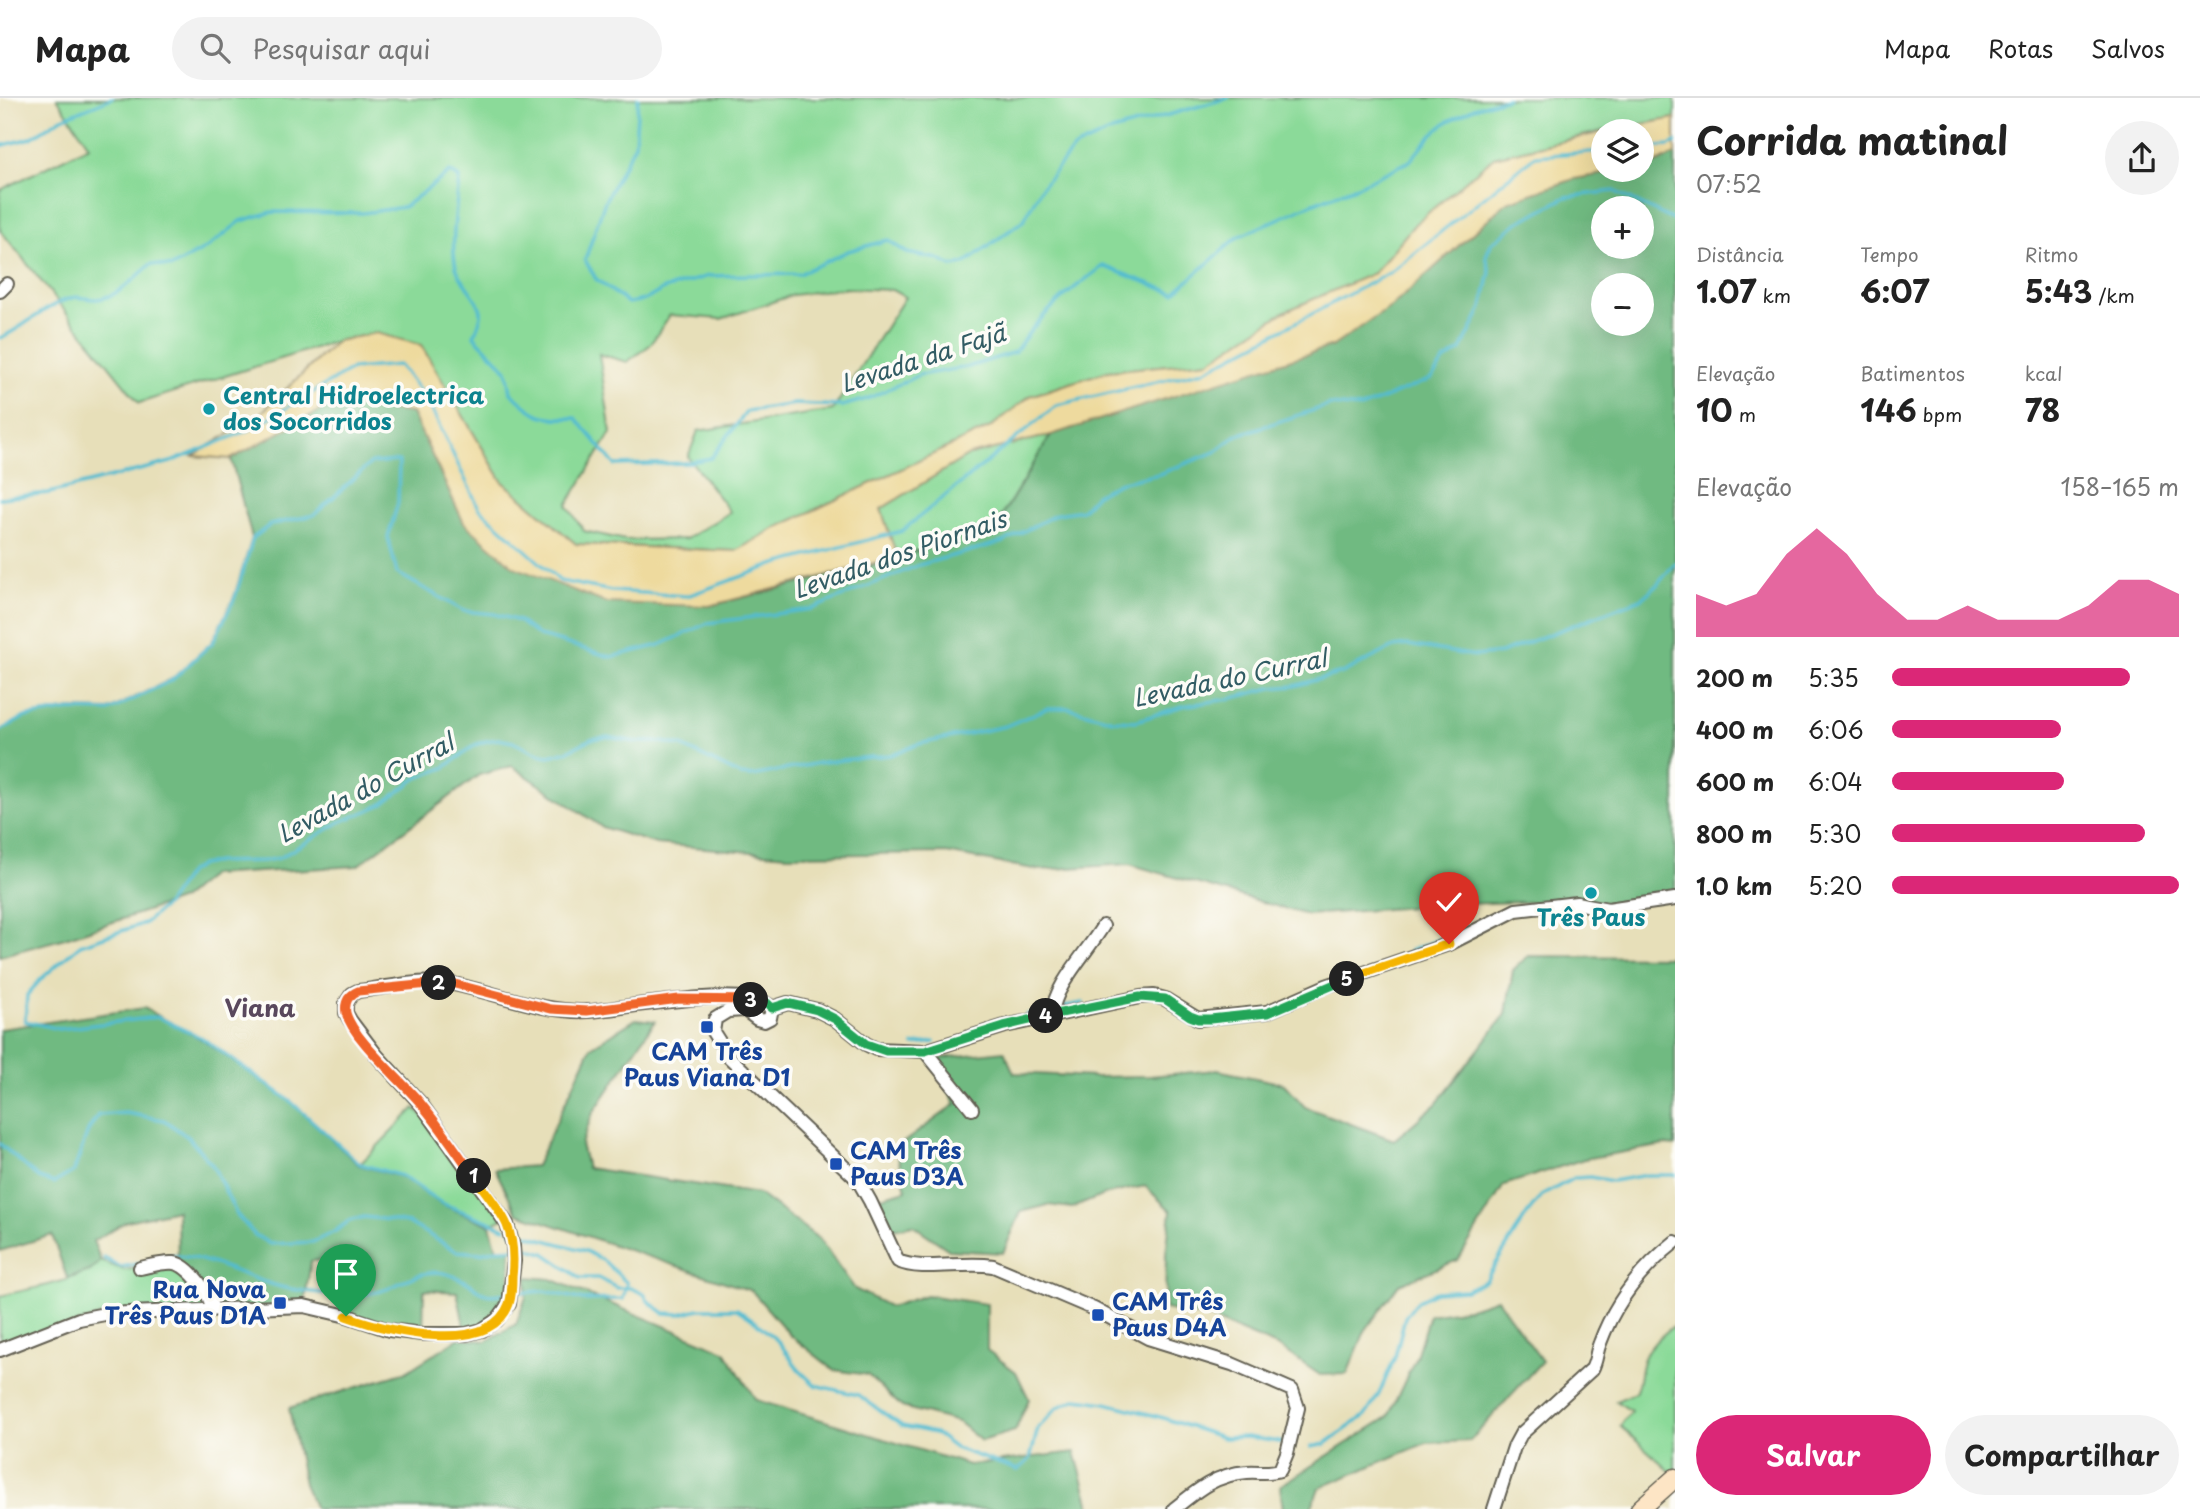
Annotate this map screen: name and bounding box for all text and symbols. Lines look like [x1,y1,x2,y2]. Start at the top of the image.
search box [172,17,662,80]
text: Mapa [35,23,130,73]
icon: search [196,29,234,67]
text: Pesquisar aqui [252,29,431,68]
text: Mapa [1884,30,1950,66]
text: Rotas [1988,30,2053,66]
text: Salvos [2091,30,2165,66]
text: Corrida matinal [1696,111,2008,168]
map controls [1591,119,1654,336]
button: layers [1591,119,1654,182]
button: share [2105,121,2179,195]
text: 07:52 [1696,166,1762,201]
button: + [1591,196,1654,259]
text: Distância [1696,240,1784,268]
text: Tempo [1860,240,1918,268]
text: Ritmo [2025,240,2078,268]
text: 1.07 [1696,268,1756,313]
text: 6:07 [1860,268,1930,313]
text: 5:43 [2025,268,2092,313]
button: − [1591,273,1654,336]
text: km [1756,281,1791,309]
text: /km [2092,281,2135,309]
water label: Levada da Fajã [835,313,1012,401]
text: Elevação [1696,359,1775,387]
text: Batimentos [1860,359,1965,387]
text: kcal [2025,359,2063,387]
place label: Central Hidroelectrica dos Socorridos [223,377,484,438]
text: 10 [1696,387,1733,432]
text: 146 [1860,387,1917,432]
text: 78 [2025,387,2060,432]
text: m [1733,400,1756,428]
text: bpm [1917,400,1962,428]
marker: Central Hidroelectrica dos Socorridos [201,401,217,417]
text: Elevação [1696,469,1792,504]
text: 158–165 m [2061,469,2179,504]
water label: Levada dos Piornais [788,499,1013,606]
water label: Levada do Curral [1130,638,1333,715]
text: 200 m [1696,660,1773,695]
text: 5:35 [1808,660,1859,695]
text: 400 m [1696,712,1774,747]
text: 6:06 [1808,712,1864,747]
water label: Levada do Curral [270,722,463,851]
text: 600 m [1696,764,1774,799]
text: 6:04 [1808,764,1863,799]
text: 800 m [1696,816,1773,851]
text: 5:30 [1808,816,1861,851]
text: 1.0 km [1696,868,1773,903]
text: 5:20 [1808,868,1862,903]
pin [1419,872,1479,944]
icon: check [1430,883,1468,921]
marker: Três Paus [1583,885,1599,901]
place label: Três Paus [1537,899,1646,934]
pin: 5 [1330,962,1364,996]
text: 5 [1340,964,1353,992]
pin: 2 [422,966,457,1001]
text: 2 [432,968,445,996]
pin: 3 [734,982,768,1018]
text: 3 [744,985,757,1013]
district label: Viana [224,989,296,1025]
pin: 4 [1028,998,1064,1034]
text: 4 [1039,1001,1052,1029]
marker: CAM Três Paus Viana D1 [699,1019,715,1035]
place label: CAM Três Paus Viana D1 [624,1033,790,1094]
place label: CAM Três Paus D3A [850,1132,964,1193]
marker: CAM Três Paus D3A [828,1156,844,1172]
pin: 1 [456,1158,491,1194]
text: 1 [469,1161,478,1189]
pin [316,1244,376,1316]
icon: arrive [327,1255,365,1293]
place label: Rua Nova Três Paus D1A [105,1271,266,1332]
place label: CAM Três Paus D4A [1112,1283,1226,1344]
marker: Rua Nova Três Paus D1A [272,1295,288,1311]
marker: CAM Três Paus D4A [1090,1307,1106,1323]
button: Salvar [1696,1415,1931,1495]
button: Compartilhar [1945,1415,2179,1495]

